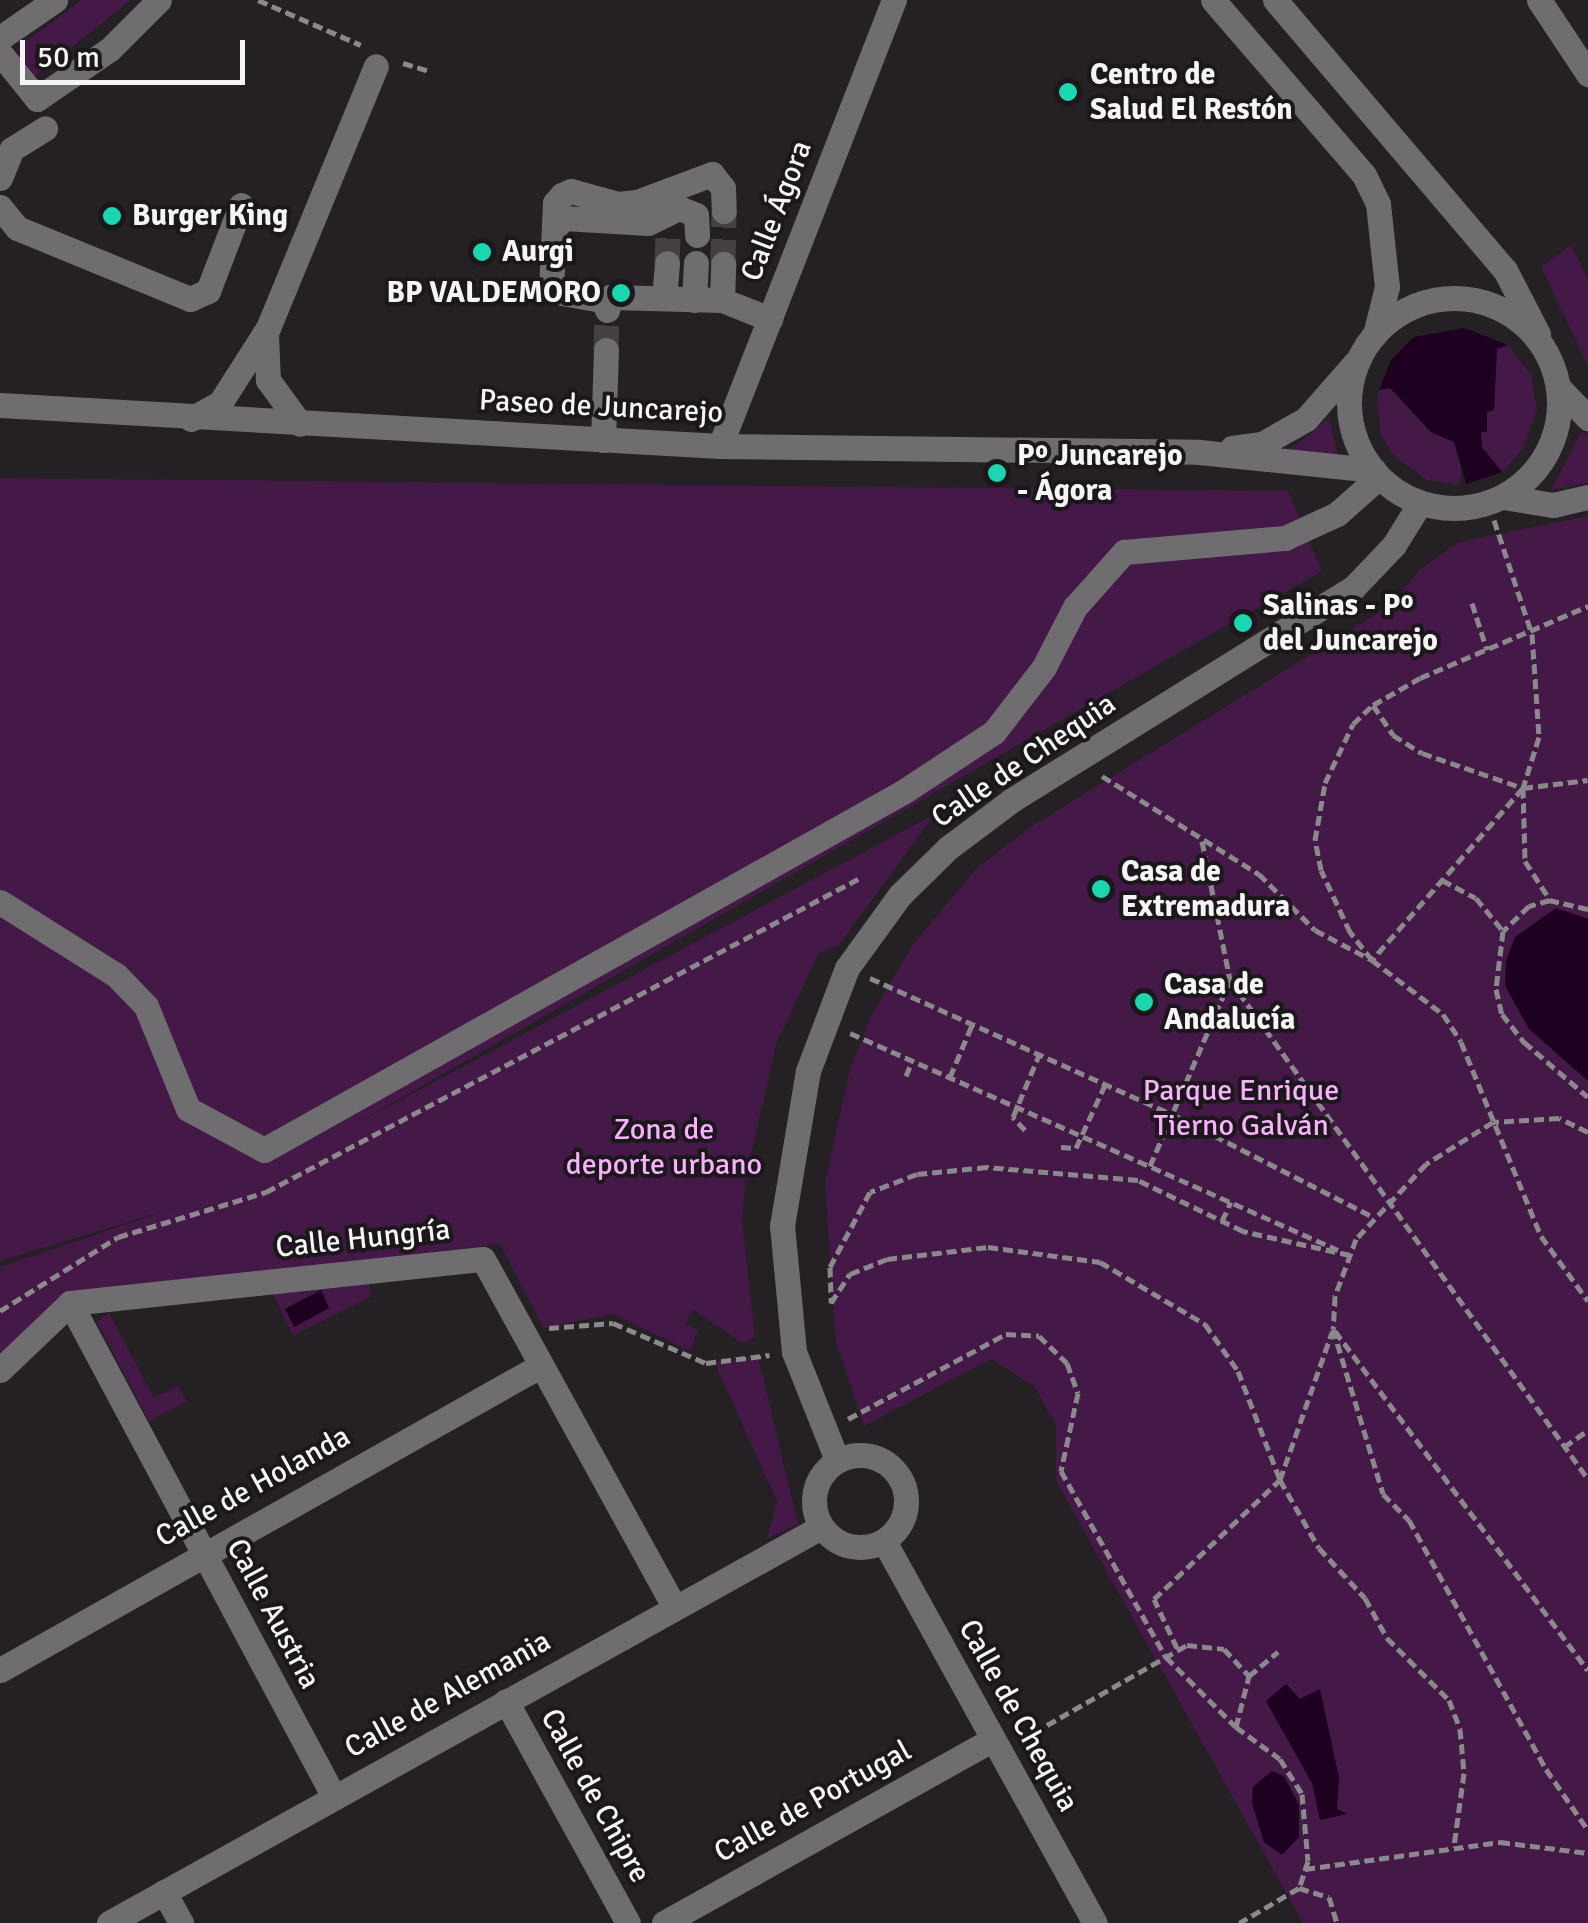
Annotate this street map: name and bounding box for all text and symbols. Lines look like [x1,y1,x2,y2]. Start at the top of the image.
scale bar [25,20,250,82]
text: 50 m [37,39,100,76]
place label: Centro de Salud El Restón [1090,57,1293,128]
marker: Centro de Salud El Restón [1055,79,1081,105]
street label: Calle Ágora [734,136,820,286]
place label: Burger King [132,198,288,234]
marker: Burger King [101,205,123,227]
place label: Aurgi [502,234,574,270]
marker: Aurgi [471,241,493,263]
place label: BP VALDEMORO [387,275,601,311]
marker: BP VALDEMORO [610,282,632,304]
street label: Paseo de Juncarejo [478,383,724,431]
place label: Pº Juncarejo - Ágora [1017,438,1183,508]
marker: Pº Juncarejo - Ágora [986,462,1008,484]
place label: Salinas - Pº del Juncarejo [1263,588,1438,658]
marker: Salinas - Pº del Juncarejo [1232,612,1254,634]
street label: Calle de Chequia [925,686,1123,836]
place label: Casa de Extremadura [1121,854,1290,924]
marker: Casa de Extremadura [1090,878,1112,900]
place label: Casa de Andalucía [1164,967,1295,1038]
marker: Casa de Andalucía [1133,991,1155,1013]
park label: Parque Enrique Tierno Galván [1143,1073,1339,1144]
park label: Zona de deporte urbano [566,1112,762,1182]
street label: Calle Hungría [274,1212,452,1266]
street label: Calle de Holanda [150,1419,356,1555]
street label: Calle Austria [218,1533,328,1695]
street label: Calle de Chequia [950,1614,1086,1818]
street label: Calle de Alemania [339,1624,557,1766]
street label: Calle de Chipre [532,1703,658,1889]
street label: Calle de Portugal [708,1733,918,1871]

